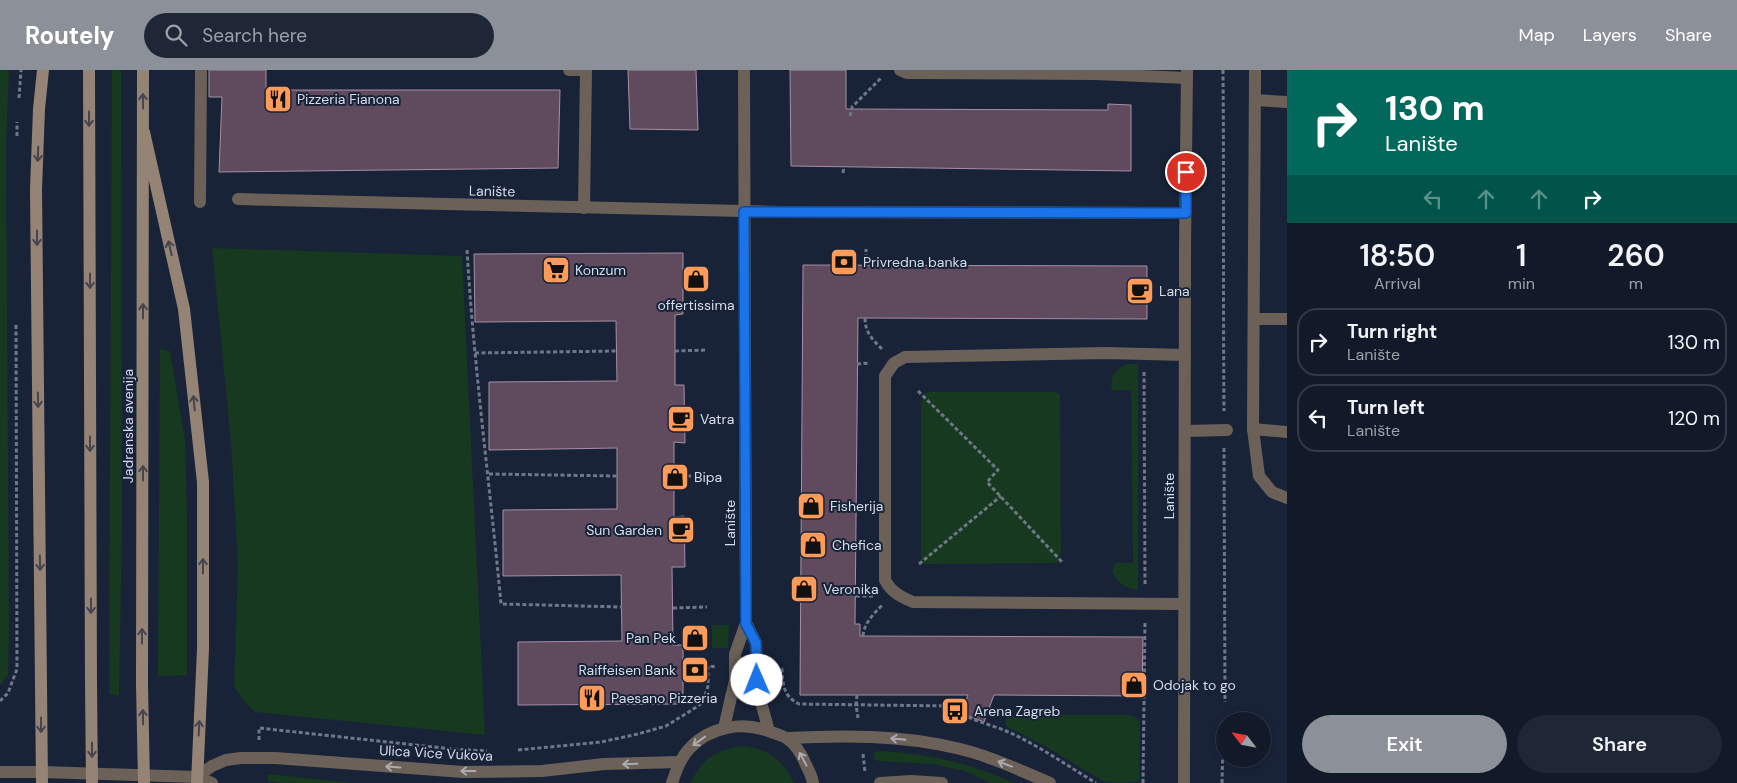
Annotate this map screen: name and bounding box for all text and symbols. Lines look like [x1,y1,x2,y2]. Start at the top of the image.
search box [144,13,494,58]
text: Routely [25,20,114,51]
icon: search [162,21,190,49]
text: Search here [202,23,307,48]
text: Map [1519,23,1555,47]
text: Layers [1583,23,1637,47]
text: Share [1665,23,1712,47]
restaurant icon: Pizzeria Fianona [263,84,293,114]
text: 130 m [1385,85,1485,131]
place label: Pizzeria Fianona [297,90,400,108]
icon: right [1302,90,1367,155]
one-way arrow [138,93,148,110]
one-way arrow [84,110,94,126]
text: Lanište [1385,129,1458,158]
one-way arrow [33,145,42,161]
pin [1165,151,1207,193]
icon: arrive [1172,158,1200,186]
street label: Lanište [469,182,515,200]
icon: left [1419,185,1447,213]
icon: ahead [1472,185,1500,213]
icon: ahead [1525,185,1553,213]
icon: right [1578,185,1606,213]
one-way arrow [32,230,42,246]
text: 18:50 [1359,236,1435,275]
text: 1 [1516,236,1527,275]
text: 260 [1607,236,1665,275]
one-way arrow [165,241,174,257]
bank icon: Privredna banka [829,247,859,277]
place label: Privredna banka [863,253,967,271]
supermarket icon: Konzum [541,255,571,285]
place label: Konzum [575,261,626,279]
shop icon: offertissima [681,264,711,294]
one-way arrow [85,272,95,289]
text: Arrival [1374,273,1421,294]
text: min [1508,273,1535,294]
text: m [1629,273,1643,294]
cafe icon: Lana [1125,276,1155,306]
place label: Lana [1159,282,1190,300]
place label: offertissima [657,296,735,314]
one-way arrow [138,303,148,319]
text: Turn right [1347,319,1437,344]
icon: right [1304,328,1332,356]
text: 130 m [1668,330,1720,355]
text: Lanište [1347,344,1400,365]
street label: Jadranska avenija [119,369,137,483]
one-way arrow [33,392,43,408]
text: Turn left [1347,395,1425,420]
one-way arrow [190,396,199,412]
cafe icon: Vatra [666,404,696,434]
icon: left [1304,404,1332,432]
text: 120 m [1668,406,1720,431]
place label: Vatra [700,410,734,428]
text: Lanište [1347,420,1400,441]
one-way arrow [85,435,95,451]
shop icon: Bipa [660,462,690,492]
one-way arrow [138,465,148,482]
place label: Bipa [694,468,722,486]
street label: Lanište [1160,473,1178,519]
shop icon: Fisherija [796,491,826,521]
place label: Fisherija [830,497,883,515]
street label: Lanište [721,500,739,546]
cafe icon: Sun Garden [666,515,696,545]
place label: Sun Garden [586,521,662,539]
shop icon: Chefica [798,530,828,560]
place label: Chefica [832,536,882,554]
one-way arrow [35,554,45,570]
one-way arrow [198,558,208,574]
shop icon: Veronika [789,574,819,604]
place label: Veronika [823,580,879,598]
one-way arrow [86,598,96,614]
shop icon: Pan Pek [680,623,710,653]
one-way arrow [137,628,147,644]
place label: Pan Pek [626,629,676,647]
position arrow [730,653,782,705]
bank icon: Raiffeisen Bank [680,655,710,685]
place label: Raiffeisen Bank [578,661,676,679]
shop icon: Odojak to go [1119,670,1149,700]
place label: Odojak to go [1153,676,1236,694]
restaurant icon: Paesano Pizzeria [577,683,607,713]
place label: Paesano Pizzeria [611,689,717,707]
bus stop icon: Arena Zagreb [940,696,970,726]
place label: Arena Zagreb [974,702,1060,720]
one-way arrow [138,709,147,725]
north arrow [1216,712,1271,768]
map controls [1216,712,1271,767]
button: Exit [1302,715,1507,773]
button: Share [1517,715,1722,773]
one-way arrow [36,716,46,733]
one-way arrow [194,720,204,736]
one-way arrow [890,734,906,744]
one-way arrow [693,736,706,747]
street label: Ulica Vice Vukova [379,741,493,765]
one-way arrow [87,742,97,758]
one-way arrow [798,752,807,767]
one-way arrow [623,759,639,768]
one-way arrow [997,759,1013,768]
one-way arrow [386,762,402,771]
one-way arrow [460,767,476,776]

